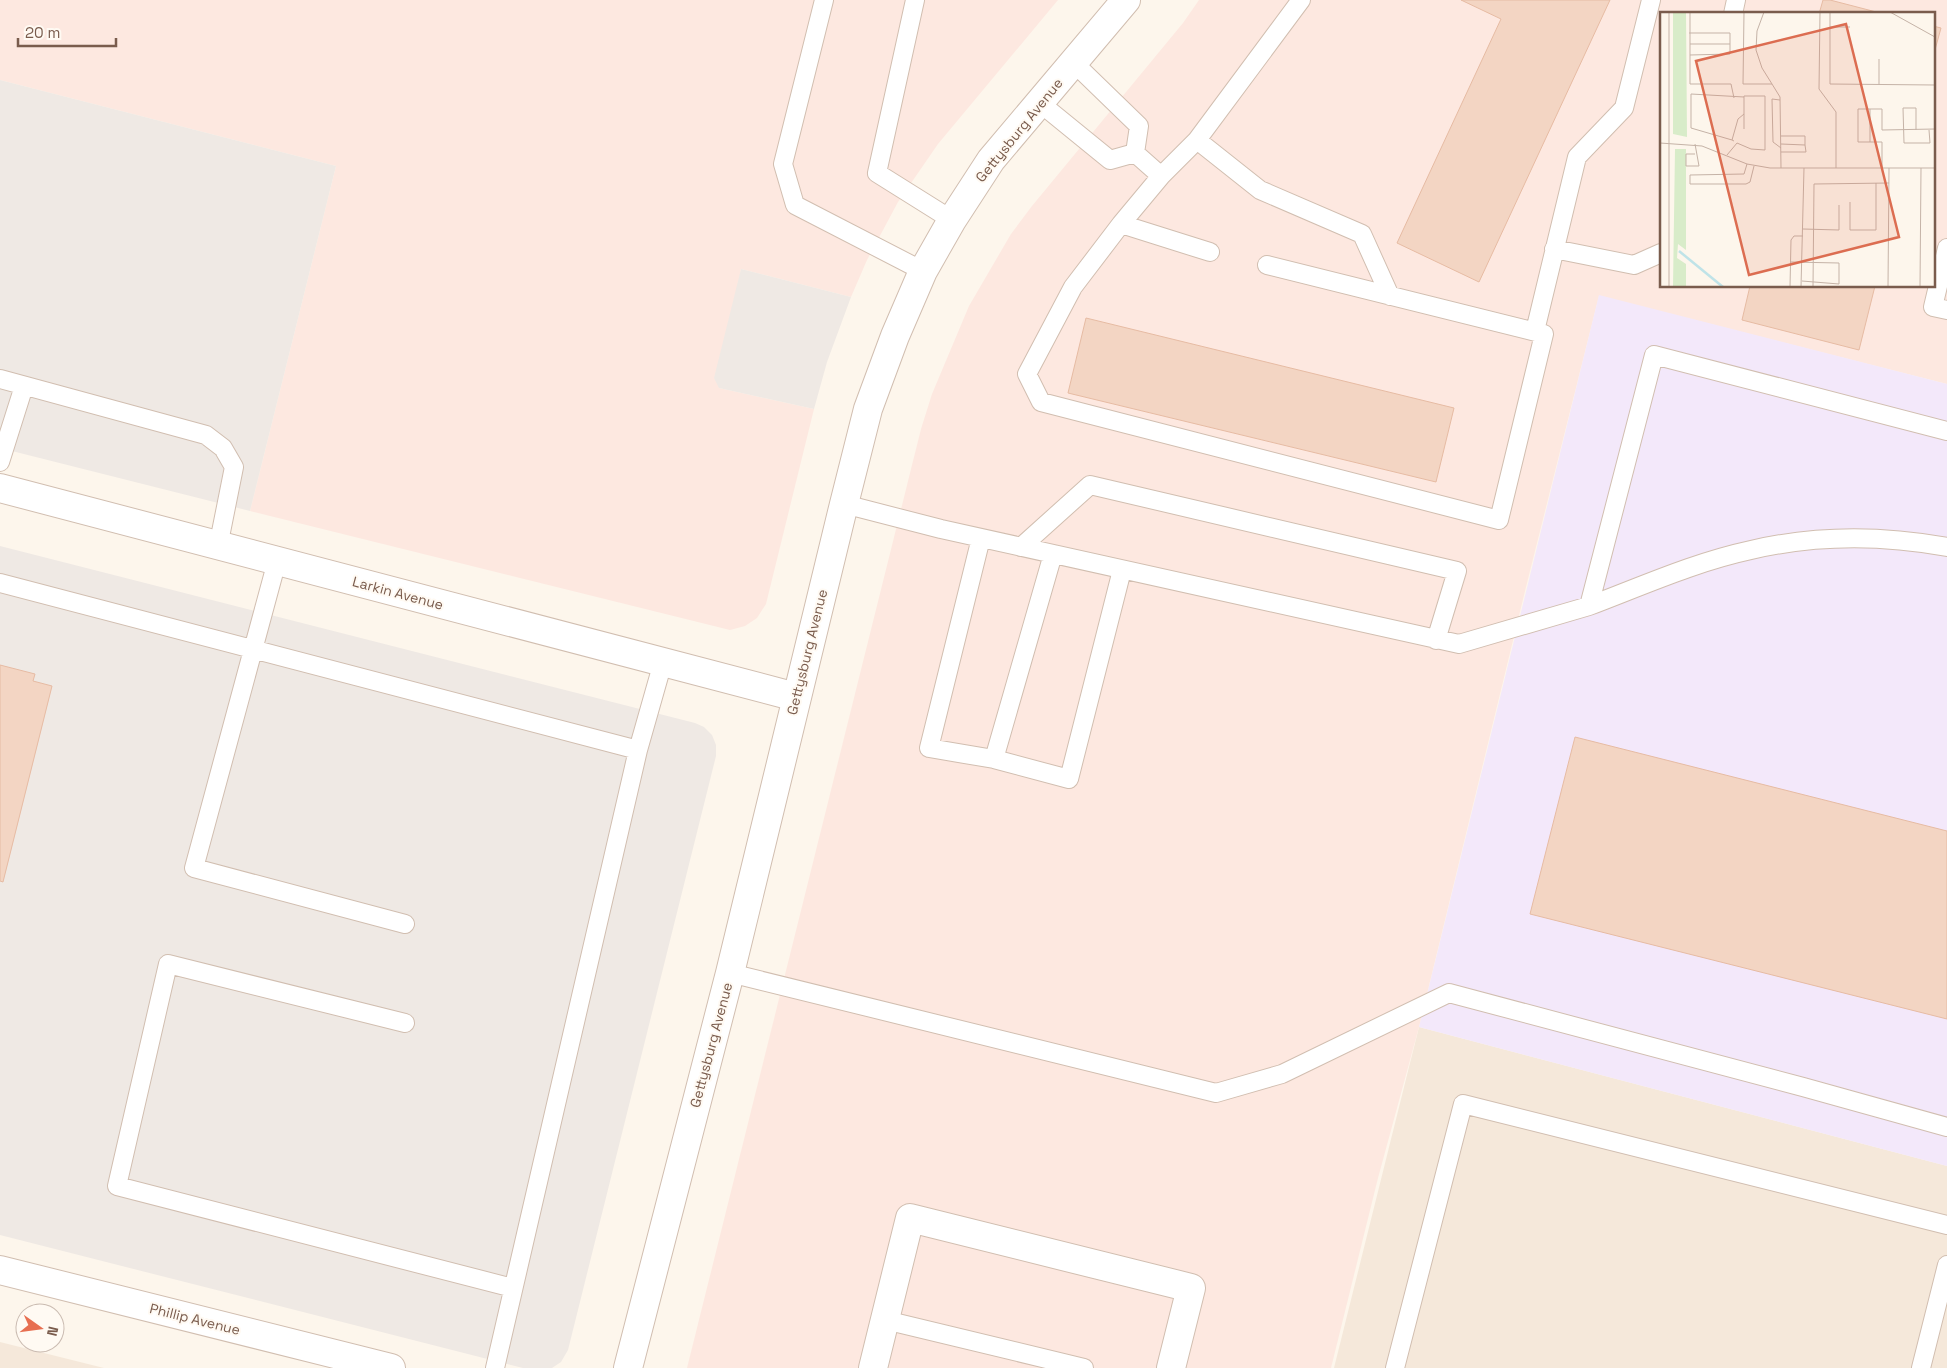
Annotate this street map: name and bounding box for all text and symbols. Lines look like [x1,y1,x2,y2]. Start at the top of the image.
inset map [1660,12,1934,288]
scale bar [18,15,115,47]
text: 20 m [25,23,60,42]
street label: Gettysburg Avenue [971,74,1067,186]
street label: Larkin Avenue [351,572,445,614]
street label: Gettysburg Avenue [783,587,831,717]
street label: Gettysburg Avenue [686,980,736,1110]
street label: Phillip Avenue [148,1299,242,1339]
north arrow [15,1303,65,1353]
text: N [43,1324,62,1338]

